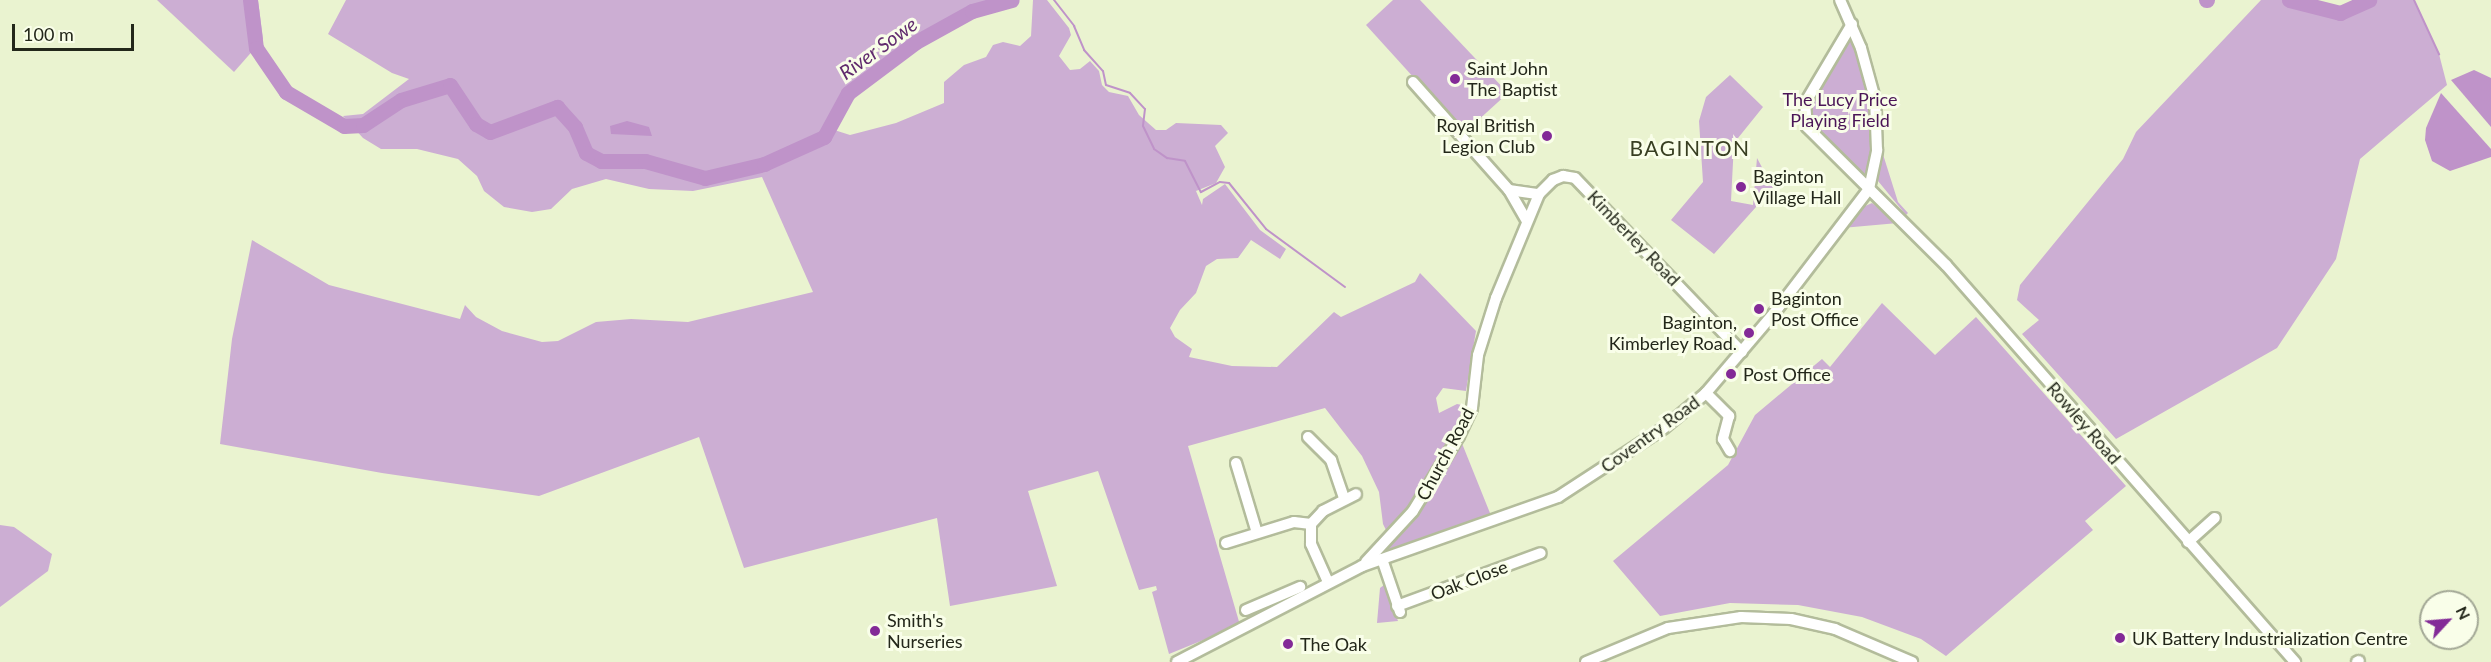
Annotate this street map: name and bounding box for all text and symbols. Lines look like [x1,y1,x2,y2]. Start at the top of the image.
scale bar [15,12,136,50]
water label: River Sowe [834,12,922,84]
text: 100 m [23,23,74,45]
place label: Saint John The Baptist [1467,58,1557,100]
marker: Saint John The Baptist [1448,72,1462,86]
park label: The Lucy Price Playing Field [1782,89,1898,132]
place label: Royal British Legion Club [1436,115,1535,158]
marker: Royal British Legion Club [1540,129,1554,143]
district label: BAGINTON [1629,135,1751,161]
place label: Baginton Village Hall [1753,166,1841,208]
marker: Baginton Village Hall [1734,180,1748,194]
street label: Kimberley Road [1583,186,1685,290]
place label: Baginton Post Office [1771,288,1859,330]
marker: Baginton Post Office [1752,302,1766,316]
place label: Baginton, Kimberley Road. [1608,312,1737,354]
marker: Baginton, Kimberley Road. [1742,326,1756,340]
place label: Post Office [1743,363,1831,385]
marker: Post Office [1724,367,1738,381]
street label: Rowley Road [2042,377,2126,469]
street label: Coventry Road [1596,391,1704,477]
street label: Church Road [1412,404,1478,504]
street label: Oak Close [1427,555,1511,605]
north arrow [2419,590,2479,650]
text: N [2453,603,2475,622]
place label: Smith's Nurseries [887,610,963,652]
marker: Smith's Nurseries [868,624,882,638]
place label: UK Battery Industrialization Centre [2132,627,2408,649]
marker: UK Battery Industrialization Centre [2113,631,2127,645]
place label: The Oak [1300,633,1367,655]
marker: The Oak [1281,637,1295,651]

